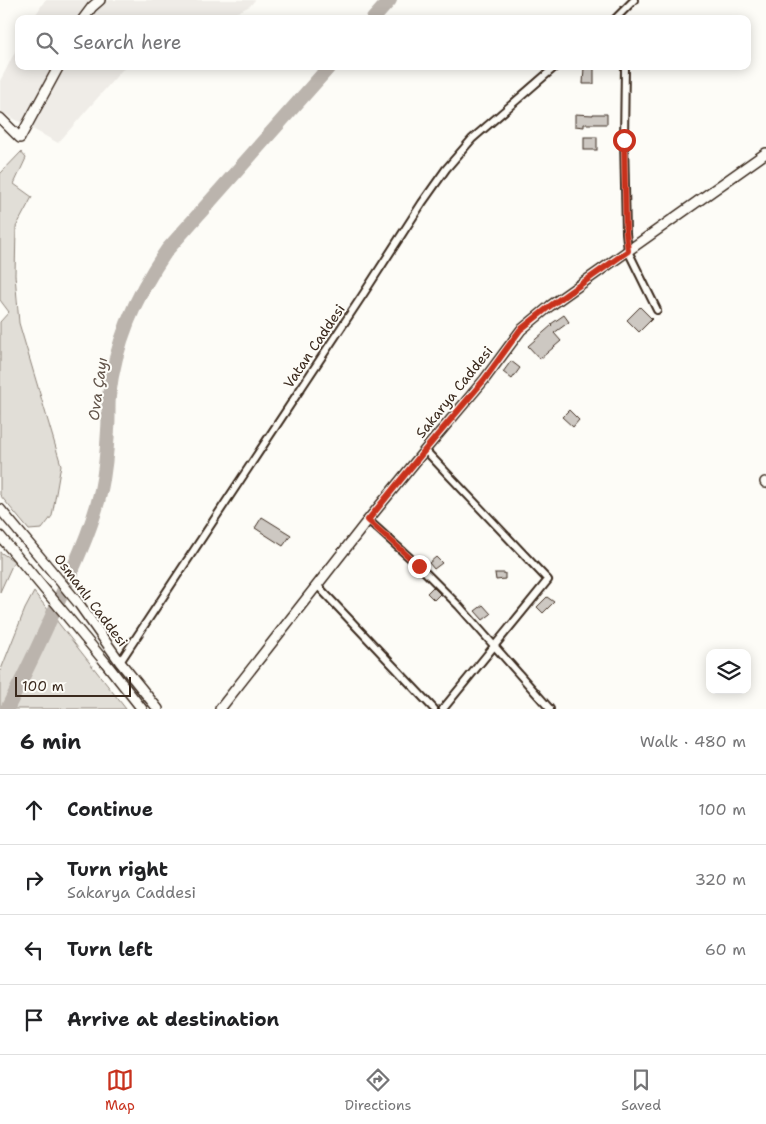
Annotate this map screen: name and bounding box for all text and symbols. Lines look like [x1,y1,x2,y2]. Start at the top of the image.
search box [15,15,751,70]
icon: search [33,29,61,57]
text: Search here [73,30,182,55]
route start [613,129,636,152]
street label: Vatan Caddesi [279,301,349,391]
street label: Sakarya Caddesi [411,342,497,442]
water label: Ova Çayı [84,356,112,422]
street label: Osmanlı Caddesi [50,550,132,650]
route end [408,555,431,578]
map controls [706,649,751,694]
button: layers [706,649,751,694]
scale bar [15,674,131,697]
text: 100 m [22,677,64,695]
text: 6 min [20,728,81,756]
text: Walk · 480 m [640,731,746,752]
icon: ahead [20,796,48,824]
text: Continue [67,797,153,822]
text: 100 m [698,799,746,820]
text: Turn right [67,857,168,882]
icon: right [20,866,48,894]
text: 320 m [695,869,746,890]
text: Sakarya Caddesi [67,882,196,903]
icon: left [20,936,48,964]
text: Turn left [67,937,153,962]
text: 60 m [705,939,746,960]
icon: arrive [20,1006,48,1034]
text: Arrive at destination [67,1007,279,1032]
tab: Map [105,1066,135,1114]
tab: Directions [345,1066,411,1114]
tab: Saved [621,1066,661,1114]

